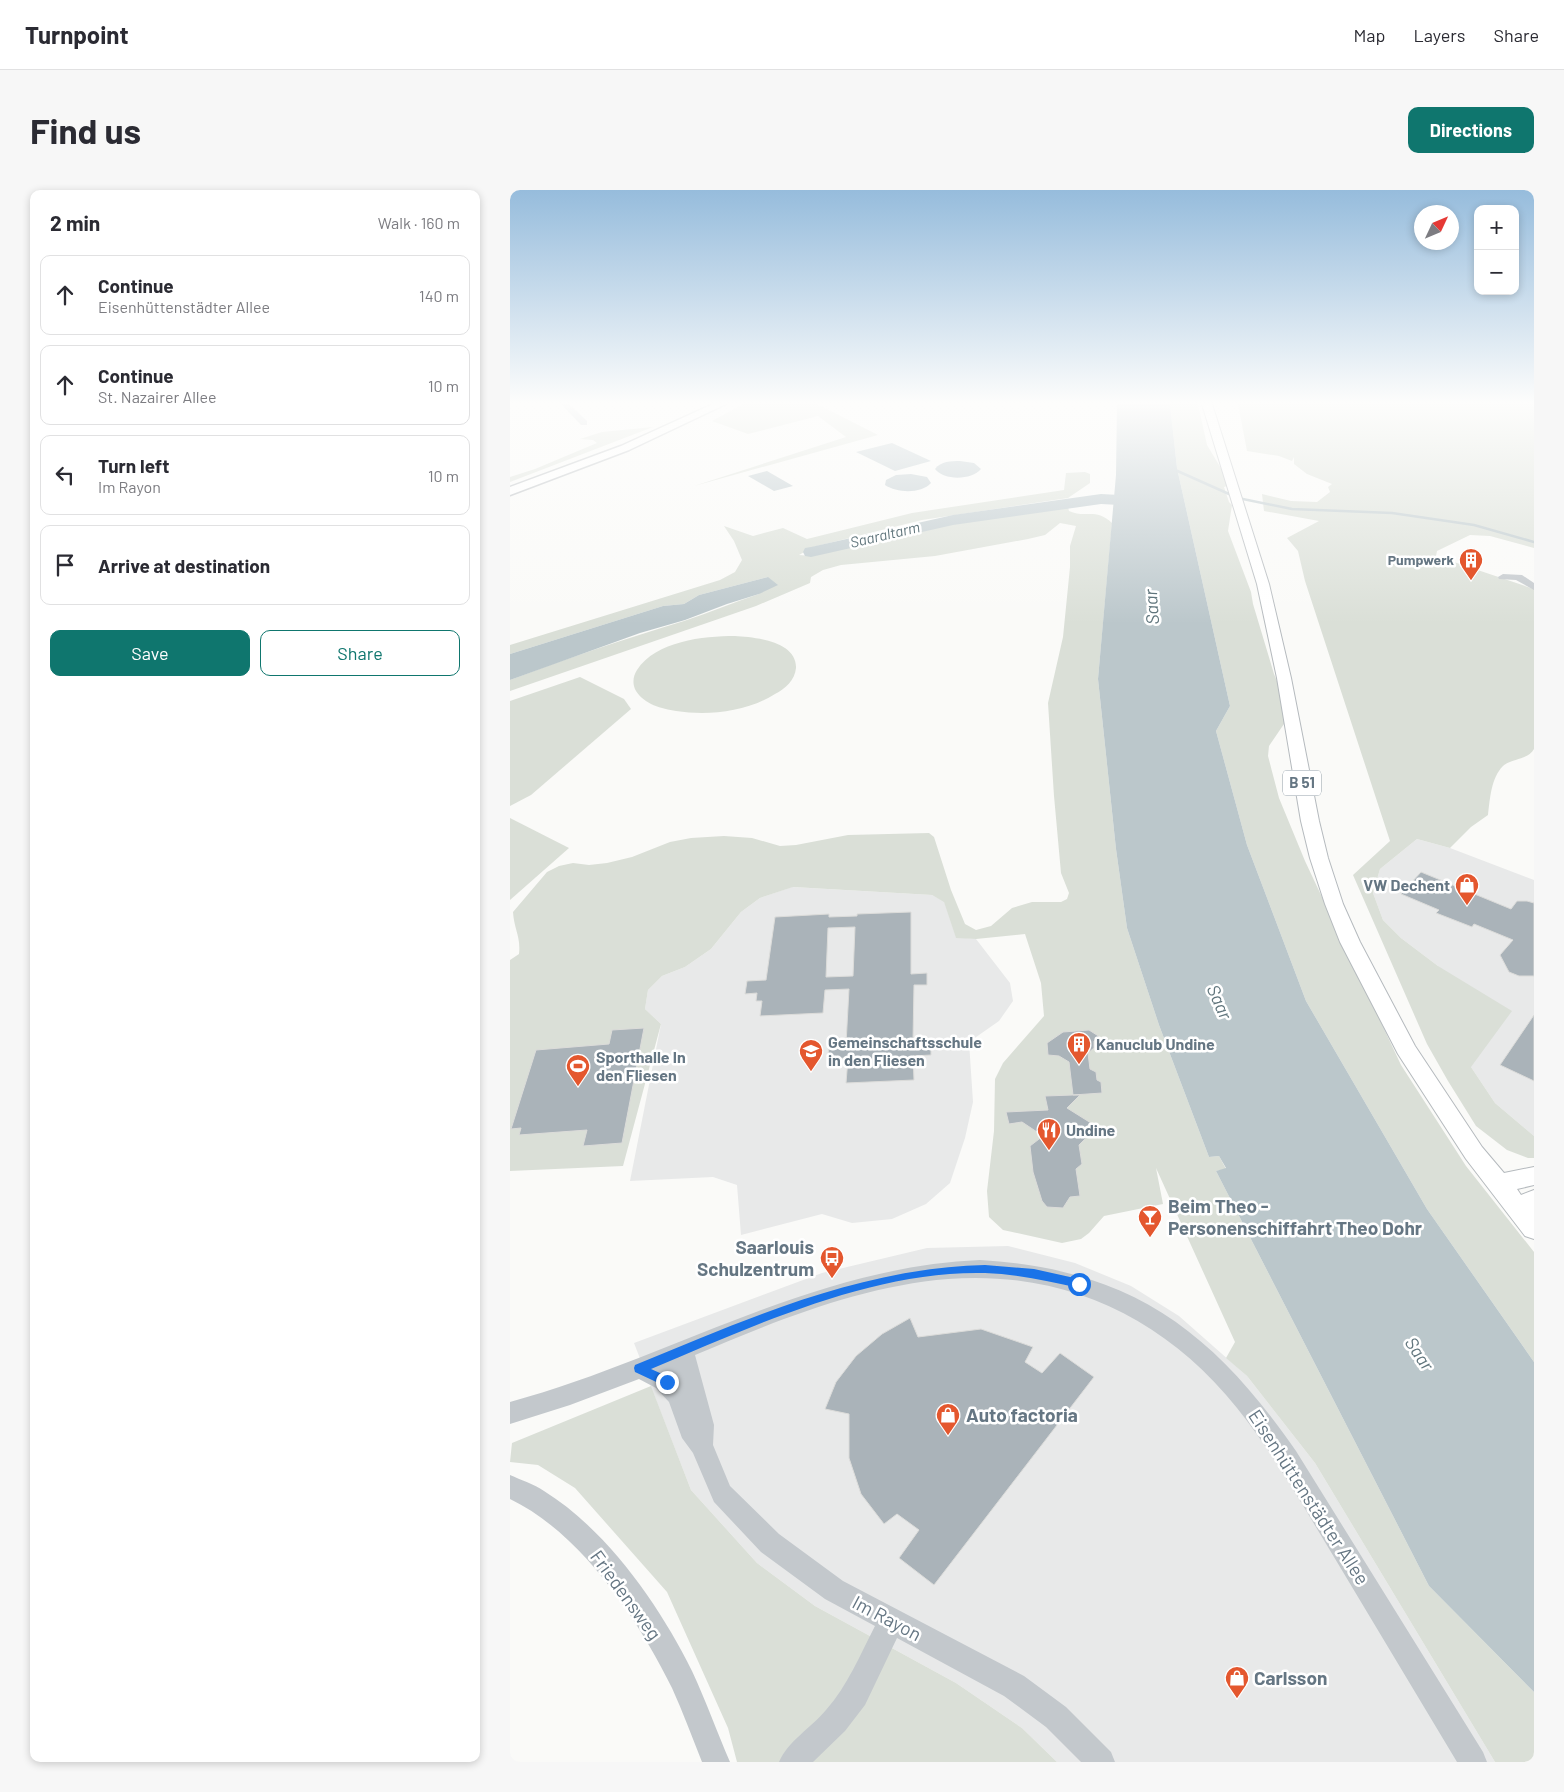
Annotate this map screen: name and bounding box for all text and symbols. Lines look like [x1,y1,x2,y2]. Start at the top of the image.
text: Turnpoint [25,20,129,49]
text: Map [1353,24,1385,46]
text: Layers [1413,24,1466,46]
text: Share [1494,24,1539,46]
button: Directions [1408,107,1534,153]
text: Find us [30,109,141,151]
north arrow [1414,205,1459,250]
map controls [1474,205,1519,295]
button: + [1474,205,1519,250]
text: 2 min [50,210,100,235]
text: Walk · 160 m [378,213,460,232]
button: − [1474,250,1519,295]
text: Continue [98,274,174,297]
icon: ahead [51,281,79,309]
text: 140 m [419,286,459,305]
text: Eisenhüttenstädter Allee [98,297,270,316]
text: Continue [98,364,174,387]
icon: ahead [51,371,79,399]
text: 10 m [428,376,459,395]
text: St. Nazairer Allee [98,387,217,406]
text: Turn left [98,454,169,477]
icon: left [51,461,79,489]
text: 10 m [428,466,459,485]
text: Im Rayon [98,477,161,496]
water label: Saaraltarm [848,517,922,551]
building icon: Pumpwerk [1458,547,1484,581]
icon: arrive [51,551,79,579]
place label: Pumpwerk [1388,551,1455,568]
text: Arrive at destination [98,554,270,577]
water label: Saar [1139,588,1163,626]
button: Save [50,630,250,676]
button: Share [260,630,460,676]
road number: B 51 [1283,770,1321,796]
shop icon: VW Dechent [1454,872,1480,906]
place label: VW Dechent [1363,875,1450,894]
water label: Saar [1203,981,1237,1023]
building icon: Kanuclub Undine [1066,1031,1092,1065]
place label: Gemeinschaftsschule in den Fliesen [828,1032,982,1069]
place label: Kanuclub Undine [1096,1034,1215,1053]
school or university icon: Gemeinschaftsschule in den Fliesen [798,1038,824,1072]
place label: Sporthalle In den Fliesen [596,1047,686,1084]
sports icon: Sporthalle In den Fliesen [565,1053,591,1087]
restaurant icon: Undine [1036,1117,1062,1151]
place label: Undine [1066,1120,1116,1139]
place label: Beim Theo - Personenschiffahrt Theo Dohr [1168,1194,1423,1239]
bar icon: Beim Theo - Personenschiffahrt Theo Dohr [1137,1204,1163,1238]
place label: Saarlouis Schulzentrum [697,1235,814,1280]
bus stop icon: Saarlouis Schulzentrum [819,1245,845,1279]
route start [1068,1273,1091,1296]
water label: Saar [1401,1333,1439,1375]
route end [656,1371,679,1394]
shop icon: Auto factoria [935,1402,961,1436]
place label: Auto factoria [966,1403,1078,1426]
street label: Eisenhüttenstädter Allee [1244,1405,1375,1589]
street label: Friedensweg [586,1545,667,1644]
street label: Im Rayon [849,1590,926,1645]
shop icon: Carlsson [1224,1665,1250,1699]
place label: Carlsson [1254,1666,1327,1689]

